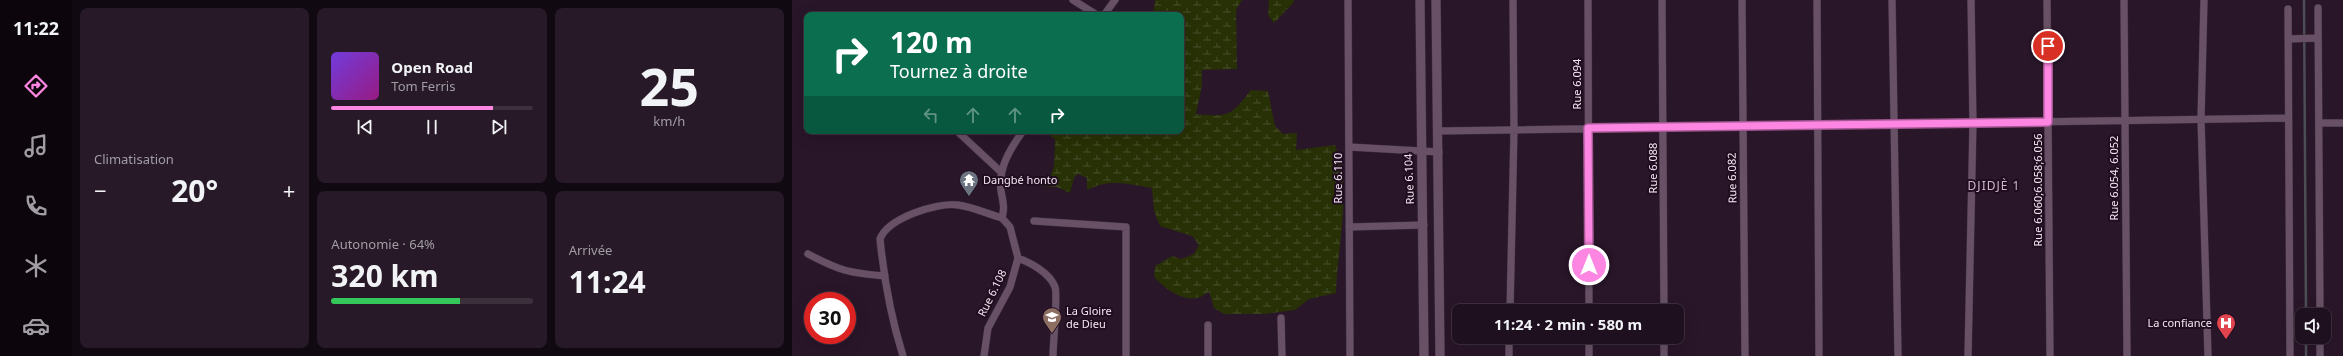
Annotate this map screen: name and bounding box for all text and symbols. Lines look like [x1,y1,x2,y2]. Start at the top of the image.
text: 11:22 [13,16,59,40]
text: 120 m [890,23,973,61]
icon: right [824,28,876,80]
pin [2031,29,2065,63]
icon: arrive [2037,35,2059,57]
text: 25 [640,50,699,121]
text: Open Road [391,57,473,77]
street label: Rue 6.094 [1569,58,1584,109]
text: Tournez à droite [890,59,1028,83]
icon: directions [22,72,50,100]
text: Tom Ferris [391,77,455,95]
icon: left [920,104,942,126]
icon: ahead [962,104,984,126]
icon: ahead [1004,104,1026,126]
icon: right [1046,104,1068,126]
text: km/h [653,112,685,130]
icon: previous [354,116,376,138]
icon: pause [421,116,443,138]
icon: next [488,116,510,138]
icon: music [22,132,50,160]
street label: Rue 6.060;6.058;6.056 [2030,134,2045,246]
street label: Rue 6.054, 6.052 [2106,136,2121,220]
street label: Rue 6.088 [1645,143,1660,193]
text: Climatisation [94,150,174,168]
street label: Rue 6.082 [1724,152,1739,204]
street label: Rue 6.110 [1330,153,1345,203]
street label: Rue 6.104 [1400,153,1417,205]
temple icon: Dangbé honto [958,169,980,197]
text: 20° [171,170,218,211]
place label: Dangbé honto [983,172,1058,187]
text: − [94,175,107,205]
text: + [283,175,295,205]
district label: DJIDJÈ 1 [1968,177,2020,194]
icon: phone [22,192,50,220]
text: Autonomie · 64% [331,235,435,253]
text: Arrivée [569,241,612,259]
position arrow [1568,244,1610,286]
icon: climate [22,252,50,280]
text: 320 km [331,255,438,296]
text: 11:24 [569,261,646,302]
street label: Rue 6.108 [974,267,1009,319]
speed limit sign: 30 [804,292,856,344]
place label: La Gloire de Dieu [1066,303,1112,331]
school or university icon: La Gloire de Dieu [1041,306,1063,334]
map controls [2295,308,2331,344]
button: sound [2295,308,2331,344]
icon: car [22,312,50,340]
hospital icon: La confiance [2215,312,2237,340]
text: 11:24 · 2 min · 580 m [1494,314,1642,334]
place label: La confiance [2147,315,2212,330]

